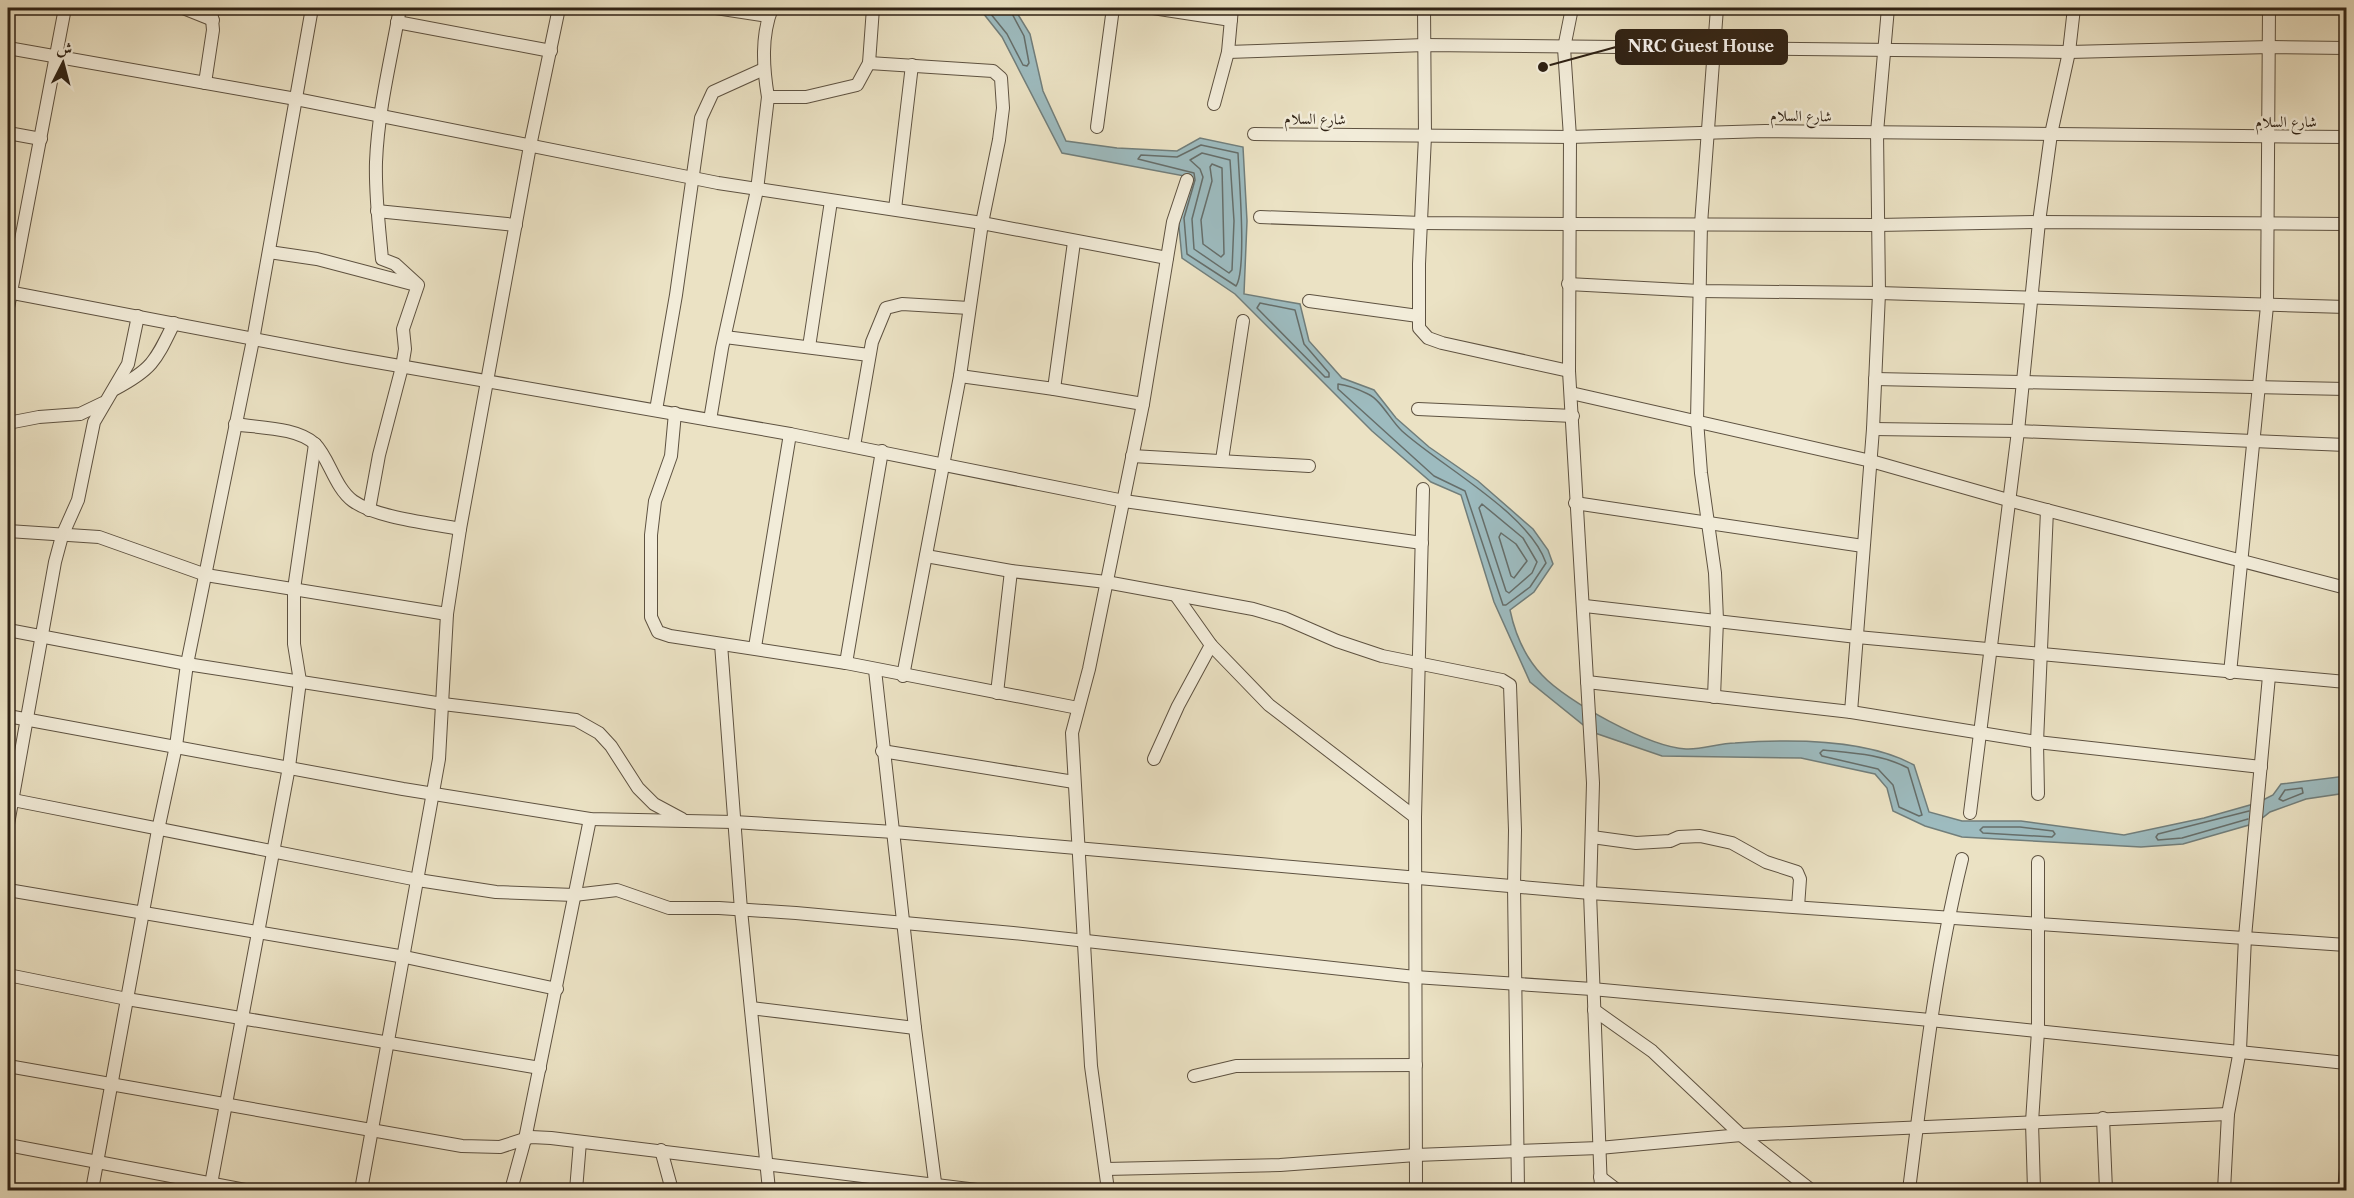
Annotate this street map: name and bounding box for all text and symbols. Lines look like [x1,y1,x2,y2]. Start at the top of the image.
callout: NRC Guest House [1616,30,1787,64]
north arrow [33,33,93,93]
text: NRC Guest House [1628,36,1775,56]
text: ش [56,37,74,59]
street label: شارع السلام [1770,105,1832,130]
street label: شارع السلام [1284,108,1346,133]
street label: شارع السلام [2255,112,2317,135]

